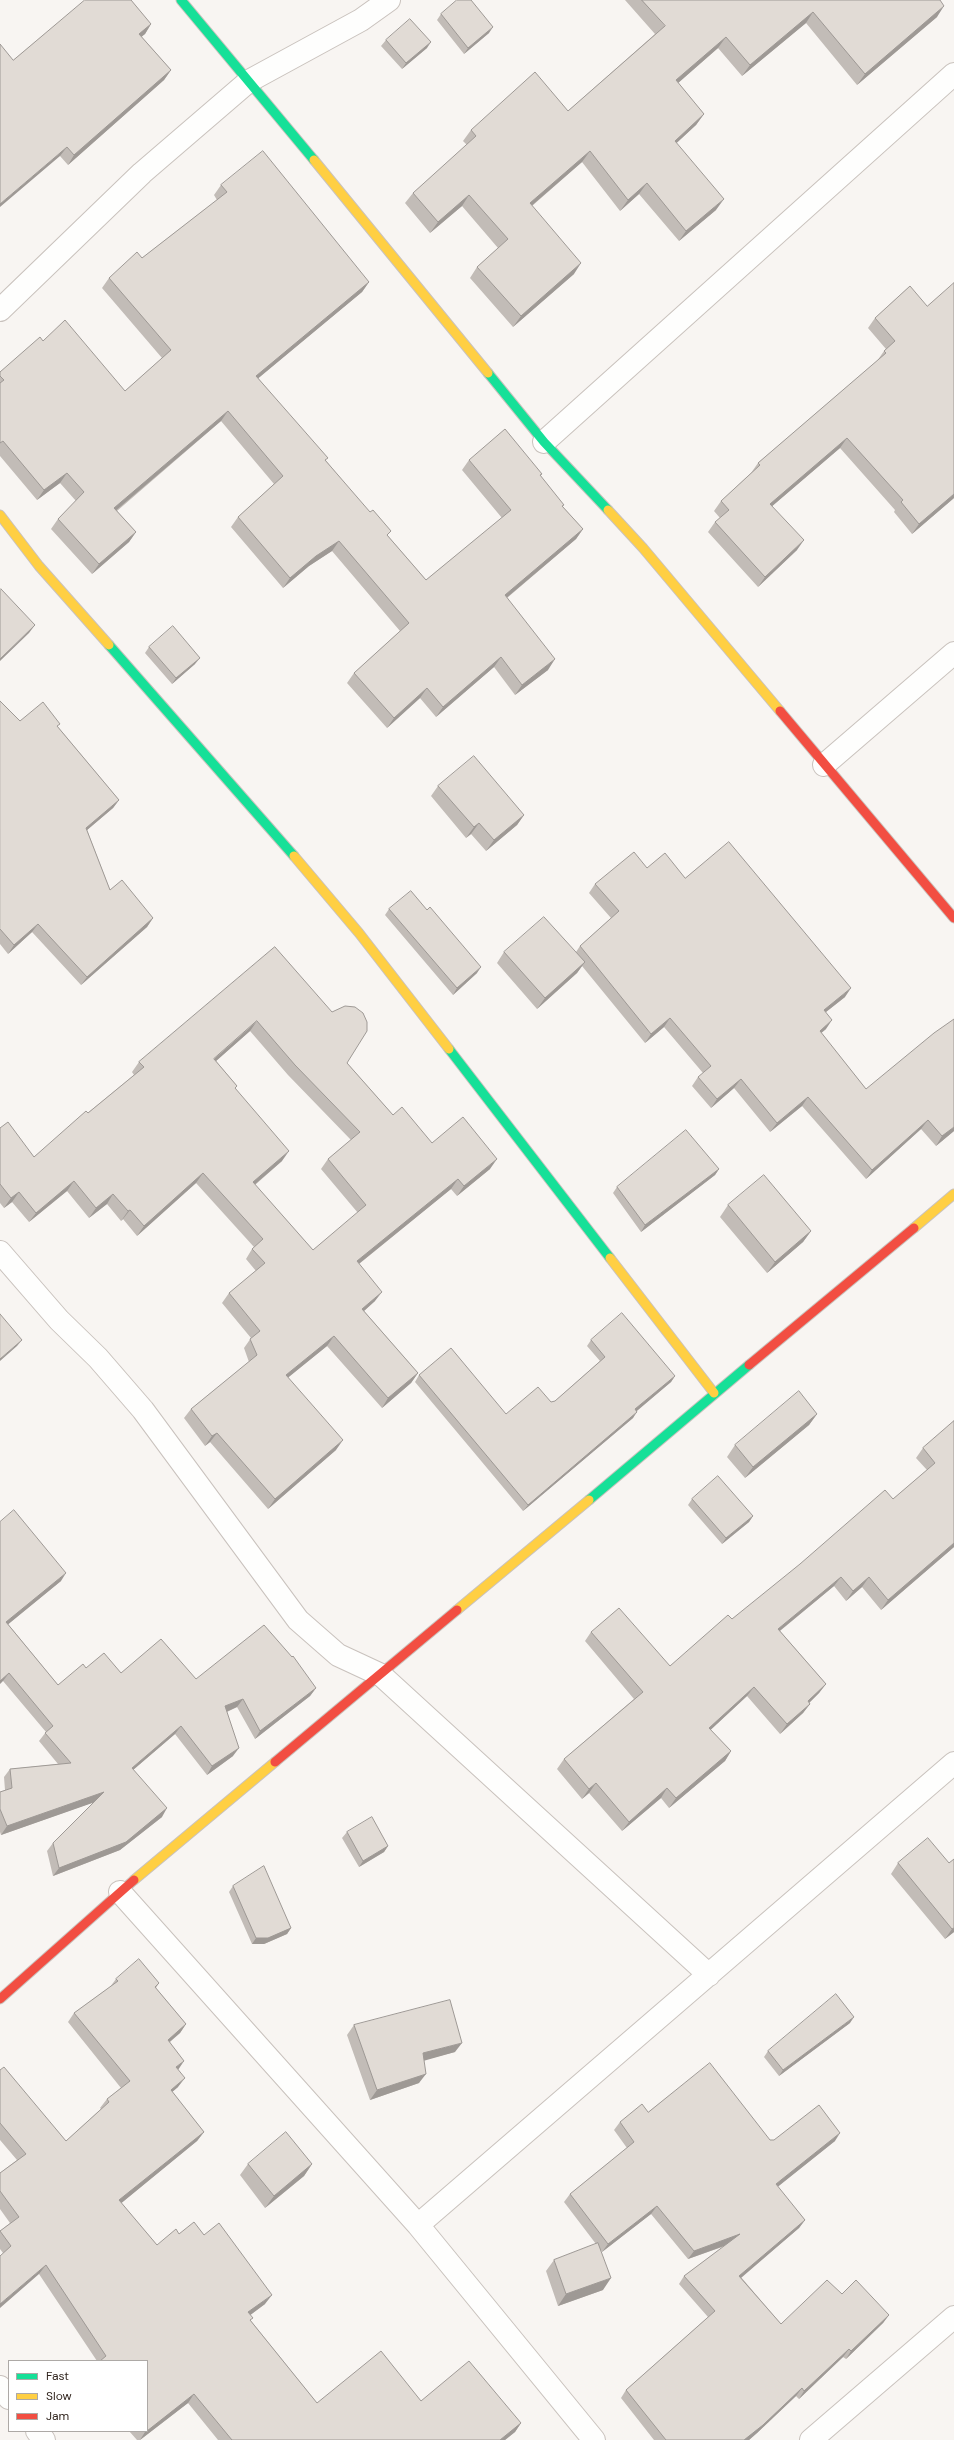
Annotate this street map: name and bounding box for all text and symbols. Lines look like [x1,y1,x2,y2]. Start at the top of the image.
legend [8,2360,148,2432]
text: Fast [46,2368,69,2384]
text: Slow [46,2388,72,2404]
text: Jam [46,2408,69,2424]

